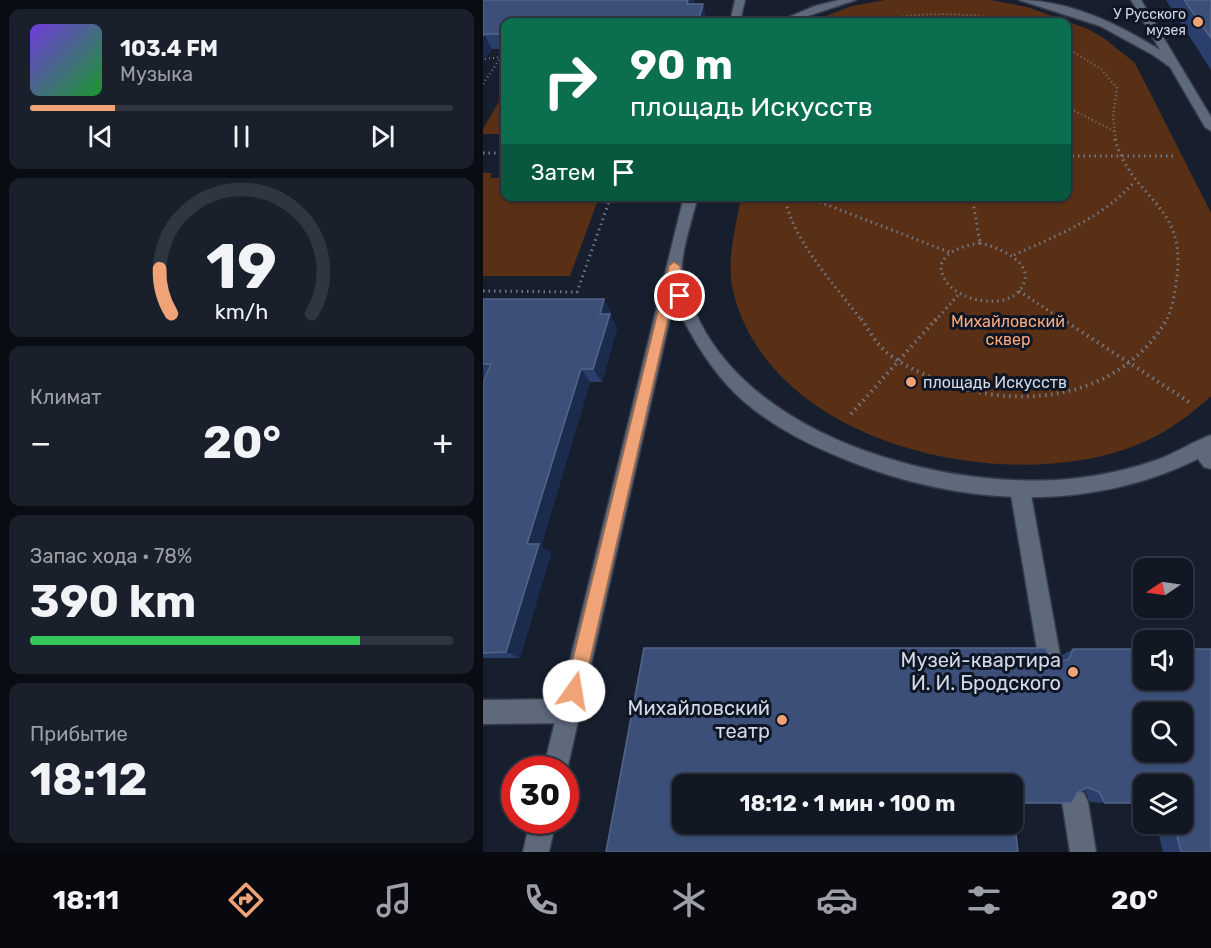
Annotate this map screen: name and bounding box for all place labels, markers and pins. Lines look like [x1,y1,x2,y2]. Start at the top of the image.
place label: У Русского музея [1113,6,1186,39]
marker: У Русского музея [1191,15,1205,29]
pin [654,270,705,321]
place label: площадь Искусств [923,373,1067,392]
marker: площадь Искусств [904,375,918,389]
place label: Музей-квартира И. И. Бродского [901,648,1061,695]
marker: Музей-квартира И. И. Бродского [1066,665,1080,679]
place label: Михайловский театр [628,696,770,743]
marker: Михайловский театр [775,713,789,727]

